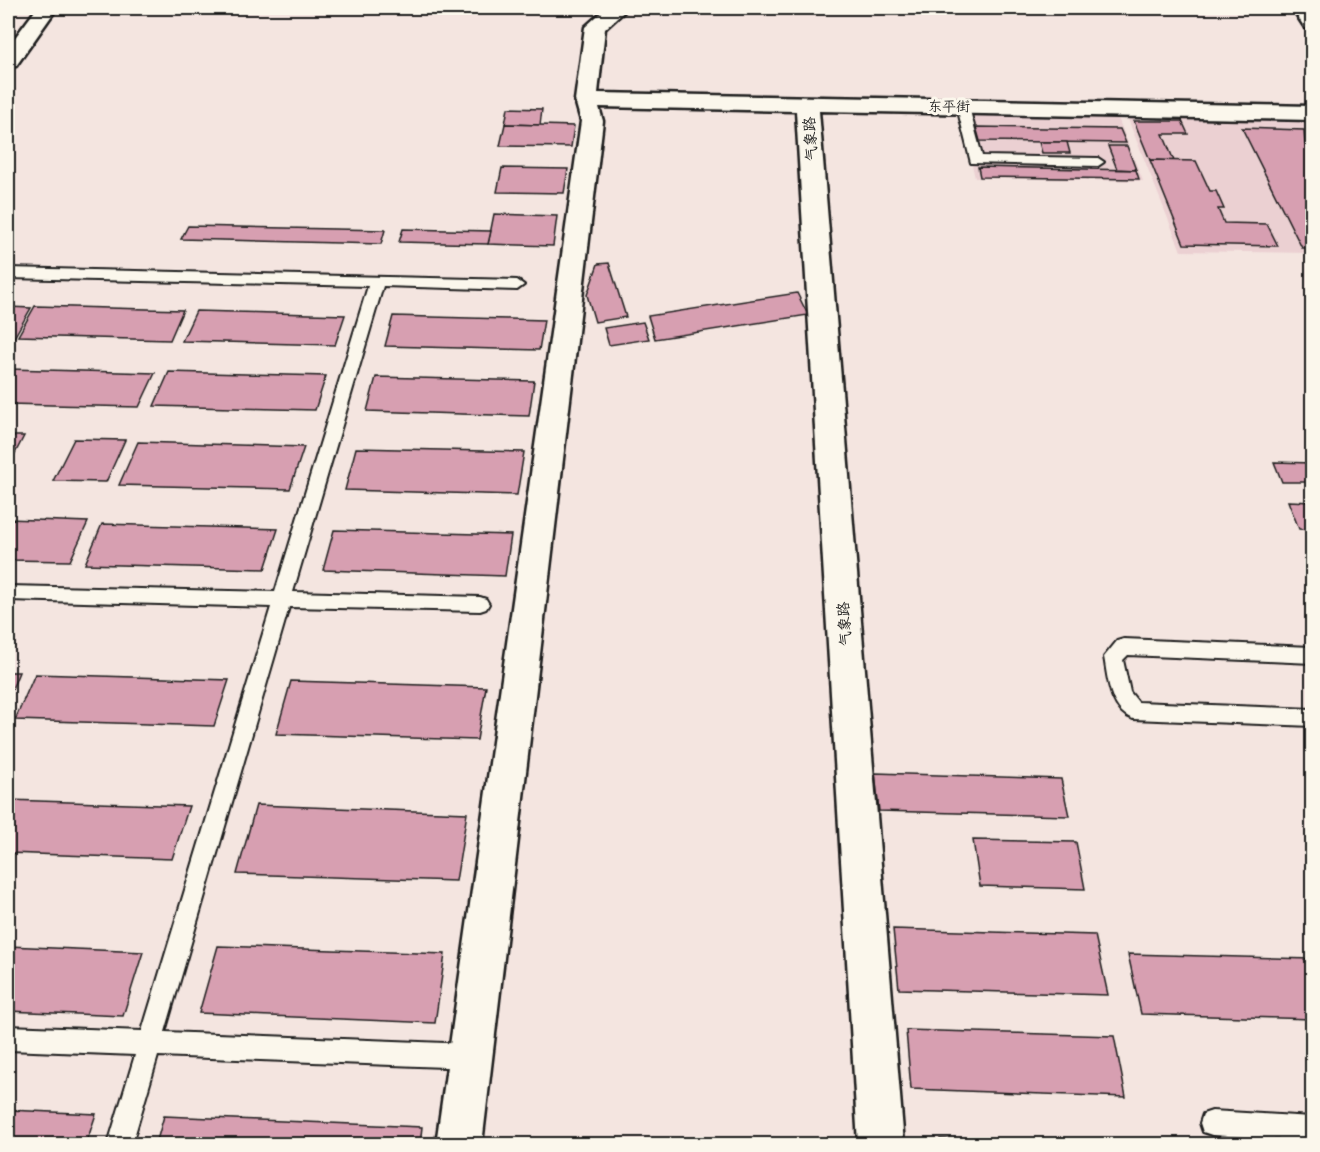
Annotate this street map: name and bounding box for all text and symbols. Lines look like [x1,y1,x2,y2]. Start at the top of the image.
street label: 东平街 [928,97,970,115]
street label: 气象路 [799,116,821,162]
street label: 气象路 [833,601,855,647]

